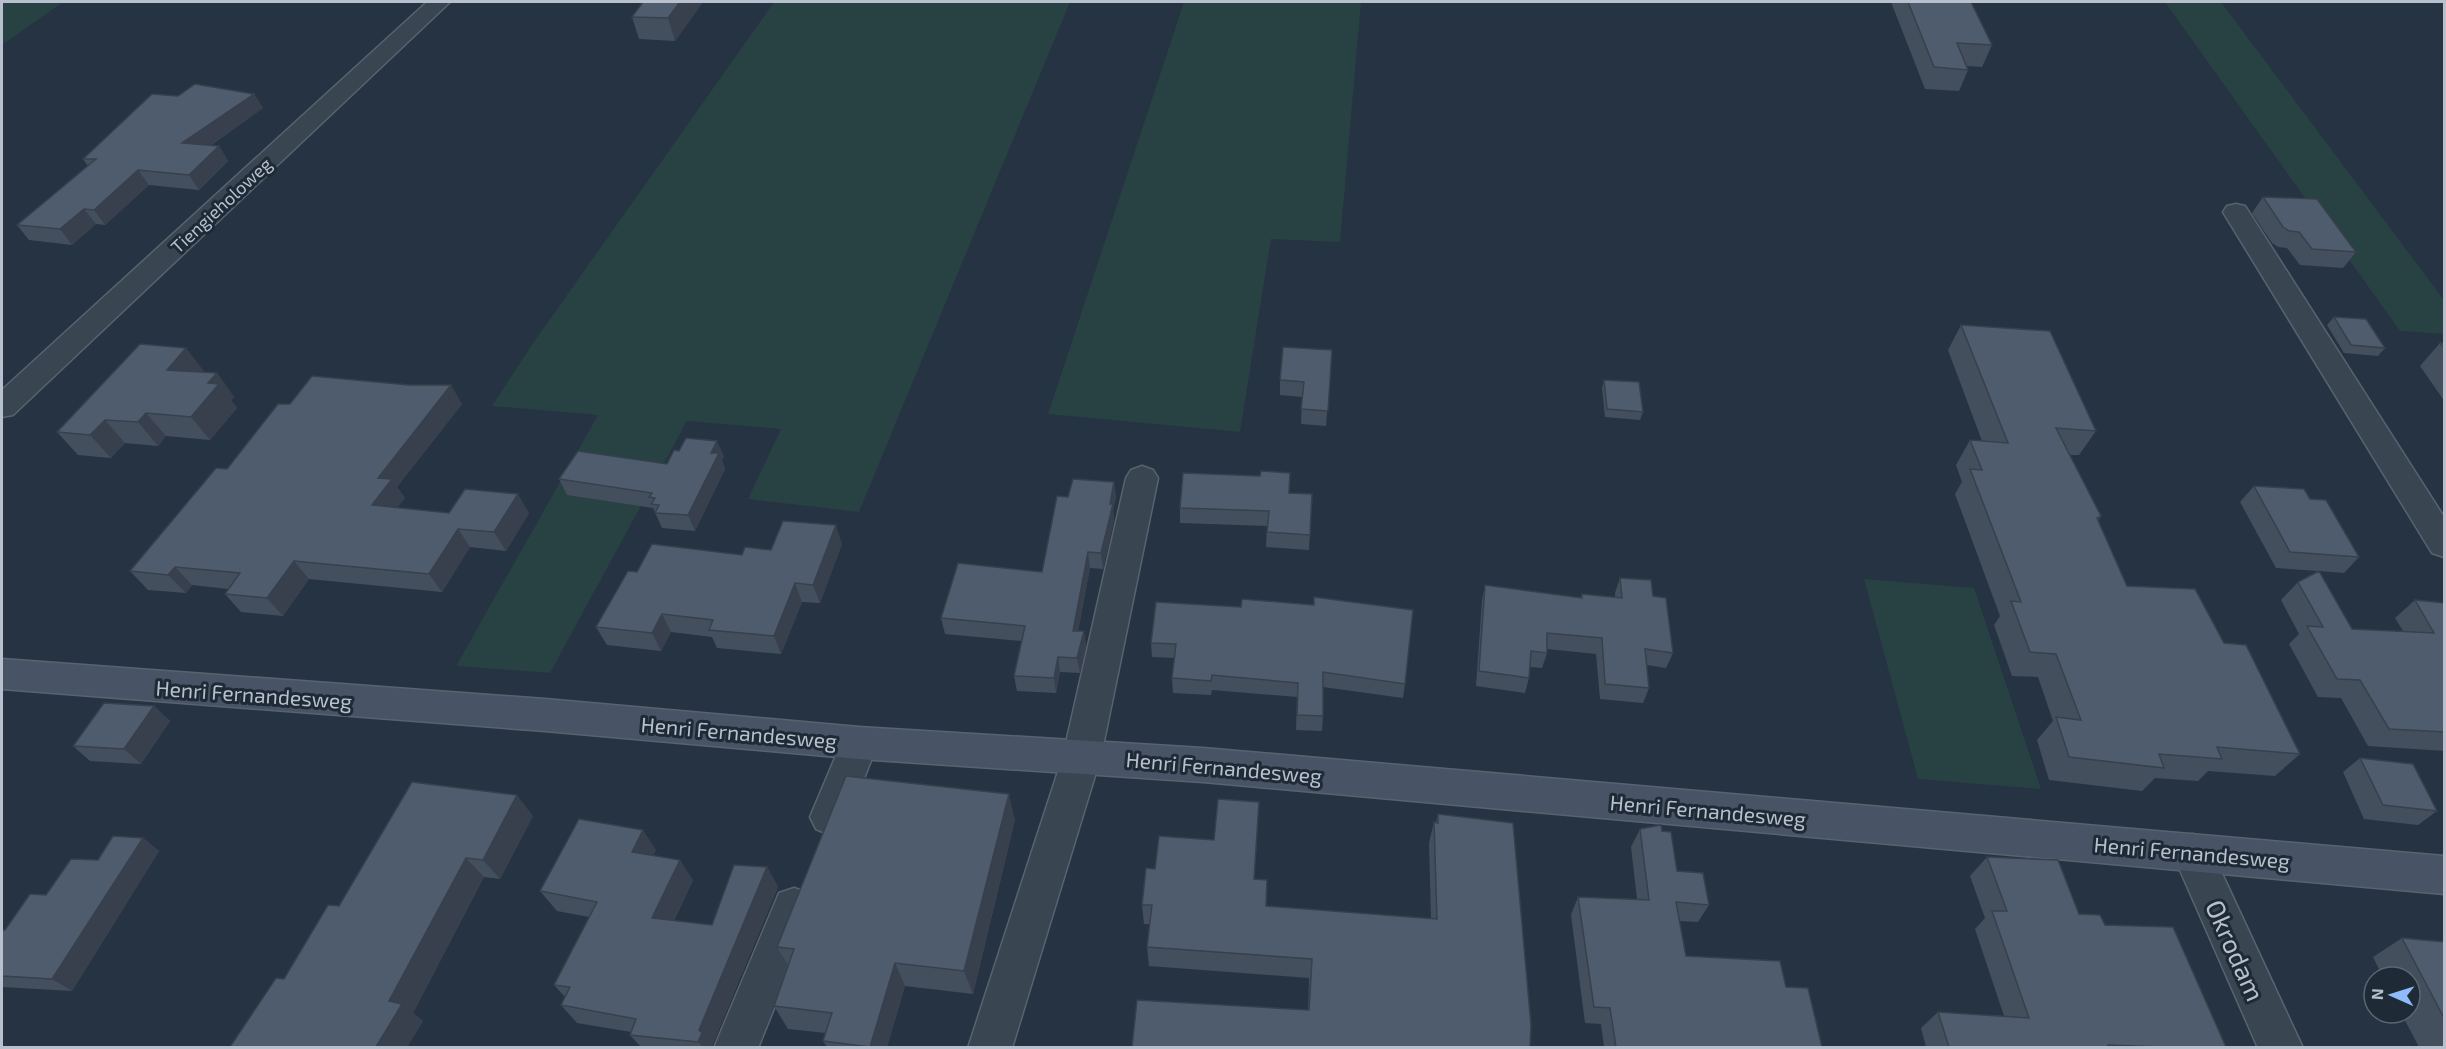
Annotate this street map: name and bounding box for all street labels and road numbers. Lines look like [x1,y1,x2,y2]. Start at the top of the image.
street label: Tiengieholoweg [166,153,276,257]
street label: Henri Fernandesweg [155,675,353,713]
street label: Henri Fernandesweg [640,711,838,753]
street label: Henri Fernandesweg [1125,746,1323,788]
street label: Henri Fernandesweg [1609,789,1807,831]
street label: Henri Fernandesweg [2093,831,2291,873]
street label: Okrodam [2200,895,2272,1005]

